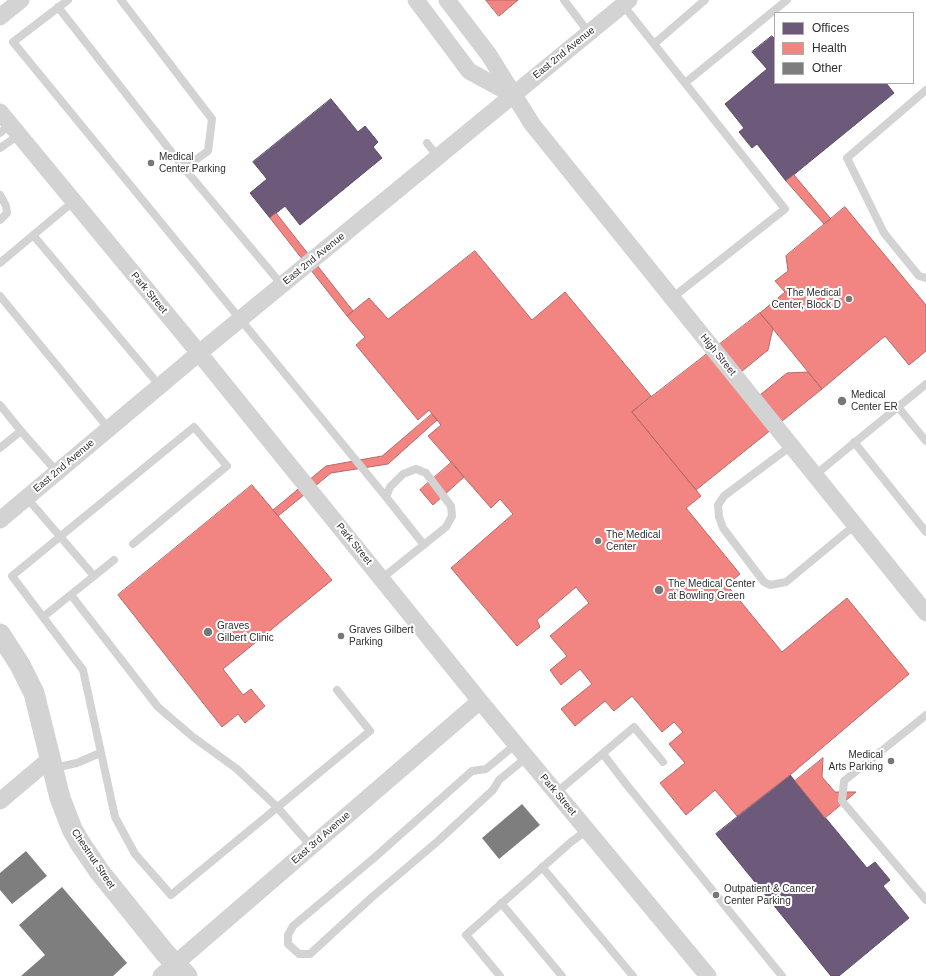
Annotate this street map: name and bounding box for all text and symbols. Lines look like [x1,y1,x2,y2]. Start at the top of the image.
legend [774,12,914,84]
text: Offices [812,21,849,35]
street label: East 2nd Avenue [531,24,597,82]
text: Health [812,41,847,55]
text: Other [812,61,842,75]
place label: Medical Center Parking [159,151,226,174]
marker: Medical Center Parking [146,158,156,168]
street label: East 2nd Avenue [281,230,347,288]
street label: Park Street [128,270,170,316]
place label: The Medical Center, Block D [772,287,841,310]
marker: The Medical Center, Block D [844,294,854,304]
street label: High Street [698,332,738,378]
place label: Medical Center ER [851,389,898,412]
marker: Medical Center ER [836,395,848,407]
street label: East 2nd Avenue [31,437,97,495]
street label: Park Street [334,521,374,567]
place label: The Medical Center [606,529,660,552]
marker: The Medical Center [593,536,603,546]
place label: The Medical Center at Bowling Green [668,578,755,602]
marker: The Medical Center at Bowling Green [653,584,665,596]
place label: Graves Gilbert Clinic [217,620,274,644]
place label: Graves Gilbert Parking [349,624,413,648]
marker: Graves Gilbert Clinic [202,626,214,638]
marker: Graves Gilbert Parking [336,631,346,641]
place label: Medical Arts Parking [829,749,883,772]
marker: Medical Arts Parking [886,756,896,766]
street label: Park Street [537,772,579,818]
street label: East 3rd Avenue [289,809,353,867]
street label: Chestnut Street [69,827,117,891]
place label: Outpatient & Cancer Center Parking [724,883,815,906]
marker: Outpatient & Cancer Center Parking [711,890,721,900]

